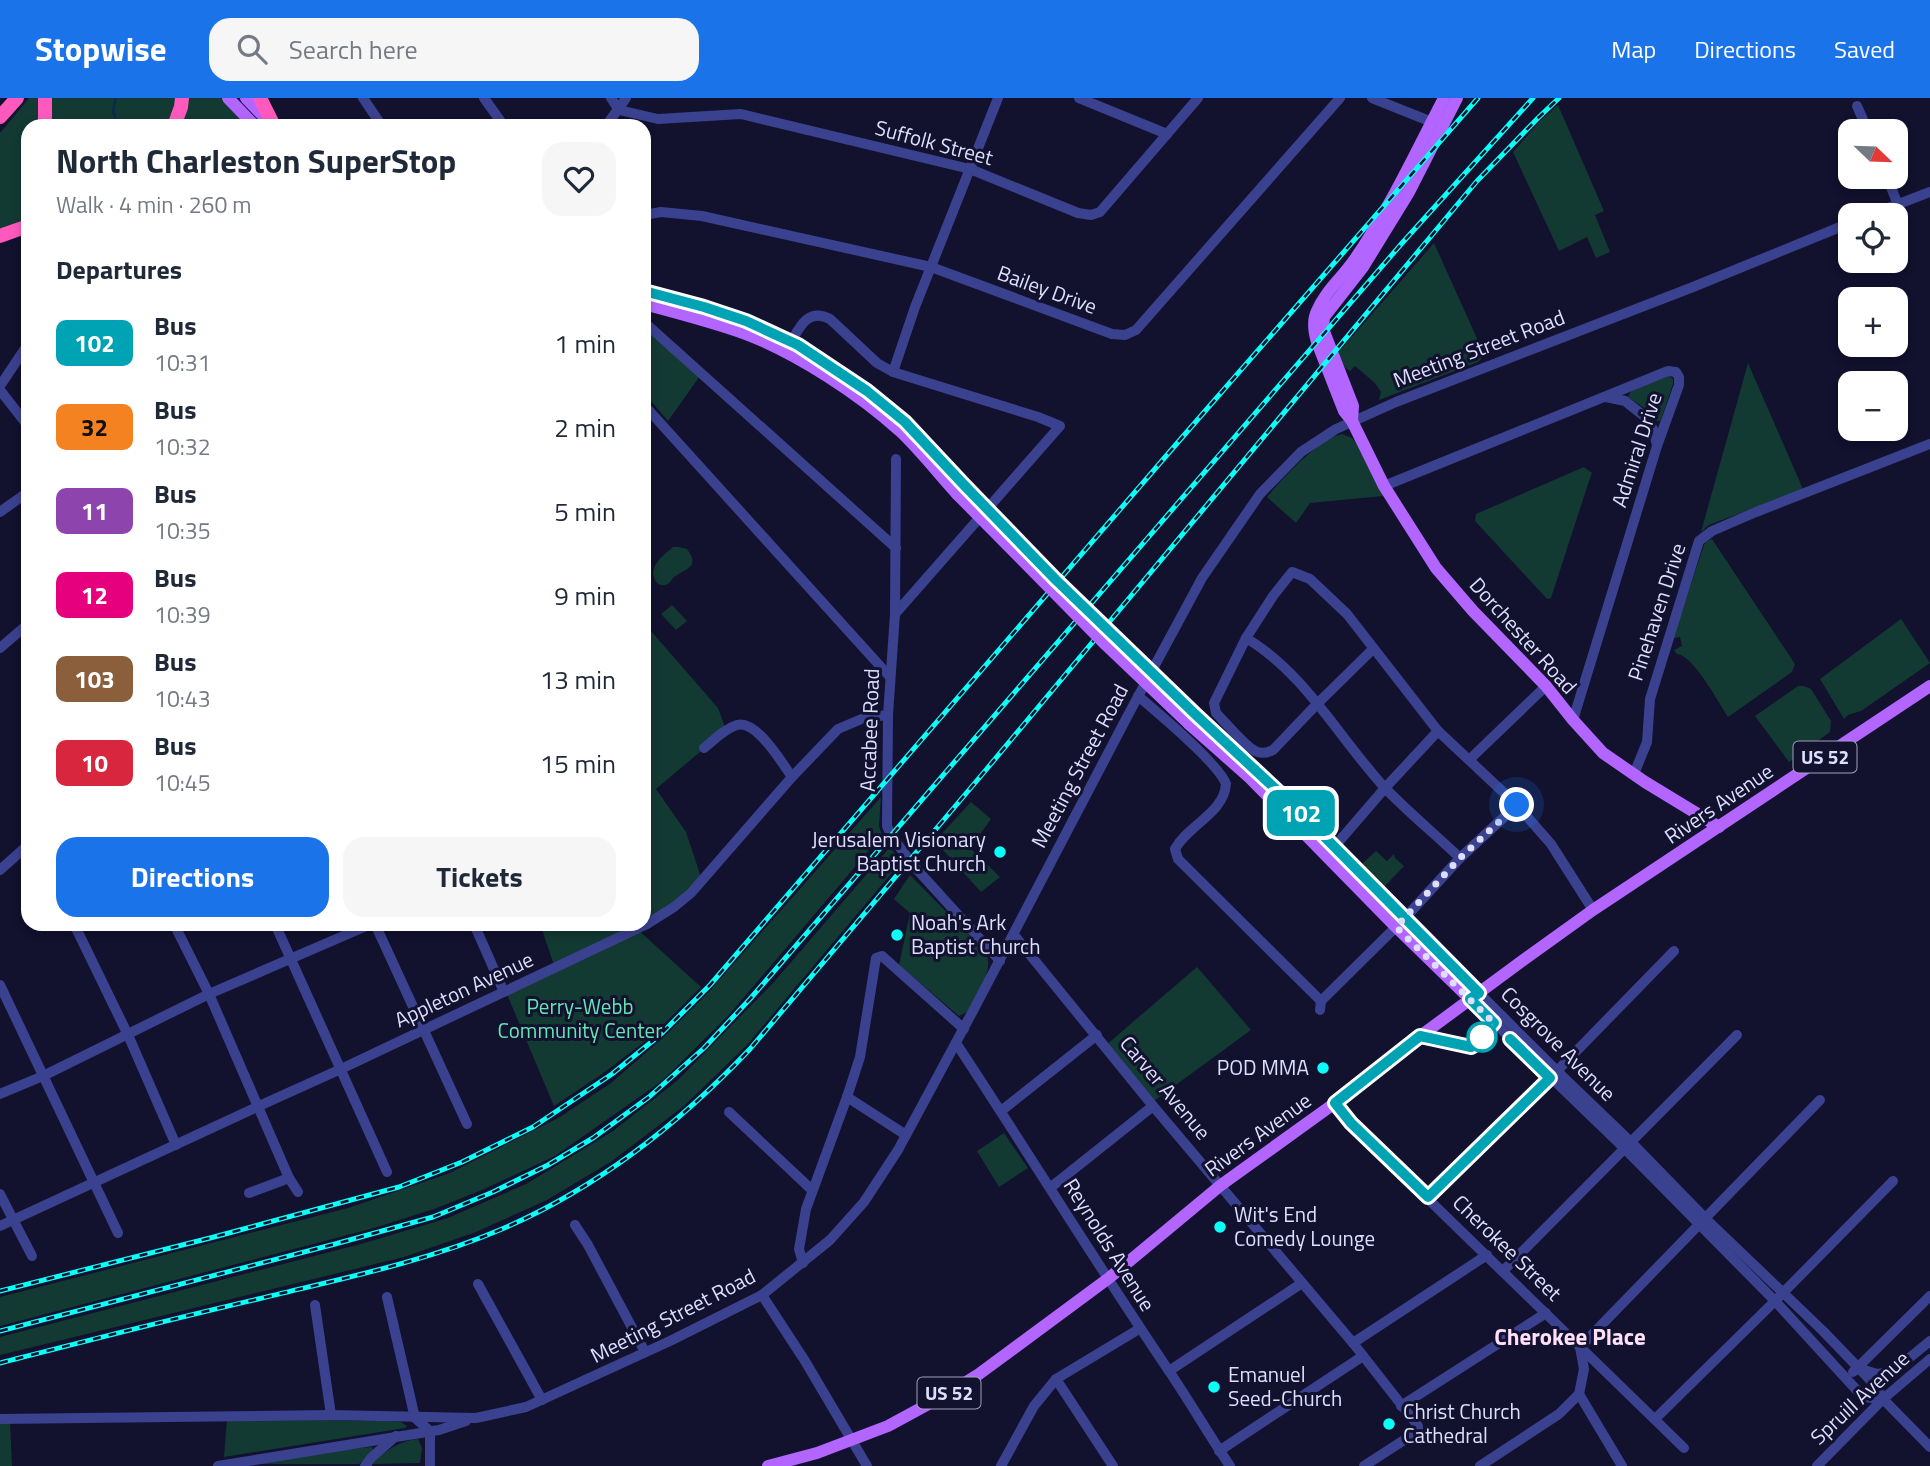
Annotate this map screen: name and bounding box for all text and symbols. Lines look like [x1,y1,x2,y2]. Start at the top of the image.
search box [209,18,699,81]
text: Stopwise [35,24,167,74]
icon: search [233,30,271,68]
text: Search here [289,30,418,69]
text: Map [1611,31,1656,67]
text: Directions [1694,31,1796,67]
text: Saved [1834,31,1895,67]
street label: Suffolk Street [872,111,997,173]
north arrow [1838,119,1908,189]
map controls [1838,119,1908,441]
text: North Charleston SuperStop [56,136,456,186]
button: heart [542,142,616,216]
text: Walk · 4 min · 260 m [56,187,252,222]
button: locate [1838,203,1908,273]
text: Departures [56,250,182,289]
street label: Bailey Drive [993,256,1102,322]
button: + [1838,287,1908,357]
street label: Meeting Street Road [1388,301,1569,396]
text: Bus [154,306,196,345]
text: 1 min [554,324,616,363]
text: 102 [74,325,115,361]
text: 10:31 [154,345,211,380]
button: − [1838,371,1908,441]
street label: Admiral Drive [1602,388,1670,511]
text: Bus [154,390,196,429]
text: 2 min [554,408,616,447]
text: 32 [81,409,108,445]
text: 10:32 [154,429,211,464]
text: Bus [154,474,196,513]
text: 5 min [554,492,616,531]
text: 11 [81,493,108,529]
text: 10:35 [154,513,211,548]
street label: Pinehaven Drive [1619,539,1693,685]
text: Bus [154,558,196,597]
street label: Dorchester Road [1462,570,1585,701]
text: 9 min [554,576,616,615]
text: 12 [81,577,108,613]
text: 10:39 [154,597,211,632]
text: Bus [154,642,196,681]
text: 13 min [540,660,616,699]
text: 103 [74,661,115,697]
street label: Accabee Road [851,668,887,792]
street label: Meeting Street Road [1022,678,1136,853]
text: 10:43 [154,681,211,716]
text: Bus [154,726,196,765]
road number: US 52 [1794,742,1856,772]
text: 15 min [540,744,616,783]
text: 10 [81,745,108,781]
street label: Rivers Avenue [1658,755,1779,851]
text: 10:45 [154,765,211,800]
your location [1499,787,1534,822]
line badge: 102 [1261,790,1341,836]
text: 102 [1281,795,1321,831]
place label: Jerusalem Visionary Baptist Church [812,823,986,879]
button: Directions [56,837,329,917]
button: Tickets [343,837,616,917]
marker: Jerusalem Visionary Baptist Church [992,844,1008,860]
place label: Noah's Ark Baptist Church [911,906,1041,962]
marker: Noah's Ark Baptist Church [889,927,905,943]
street label: Appleton Avenue [389,943,538,1035]
street label: Cosgrove Avenue [1494,978,1624,1108]
park label: Perry-Webb Community Center [498,990,662,1046]
unlabelled marker [1467,1022,1497,1052]
street label: Carver Avenue [1113,1028,1219,1146]
place label: POD MMA [1217,1051,1309,1083]
marker: POD MMA [1315,1060,1331,1076]
street label: Rivers Avenue [1197,1084,1318,1184]
street label: Reynolds Avenue [1056,1172,1164,1317]
street label: Cherokee Street [1446,1187,1570,1308]
place label: Wit's End Comedy Lounge [1234,1198,1375,1254]
marker: Wit's End Comedy Lounge [1212,1219,1228,1235]
street label: Meeting Street Road [584,1260,761,1371]
district label: Cherokee Place [1494,1319,1646,1354]
street label: Spruill Avenue [1803,1343,1916,1452]
place label: Emanuel Seed-Church [1228,1358,1342,1414]
road number: US 52 [918,1378,981,1408]
marker: Emanuel Seed-Church [1206,1379,1222,1395]
place label: Christ Church Cathedral [1403,1395,1521,1451]
marker: Christ Church Cathedral [1381,1416,1397,1432]

